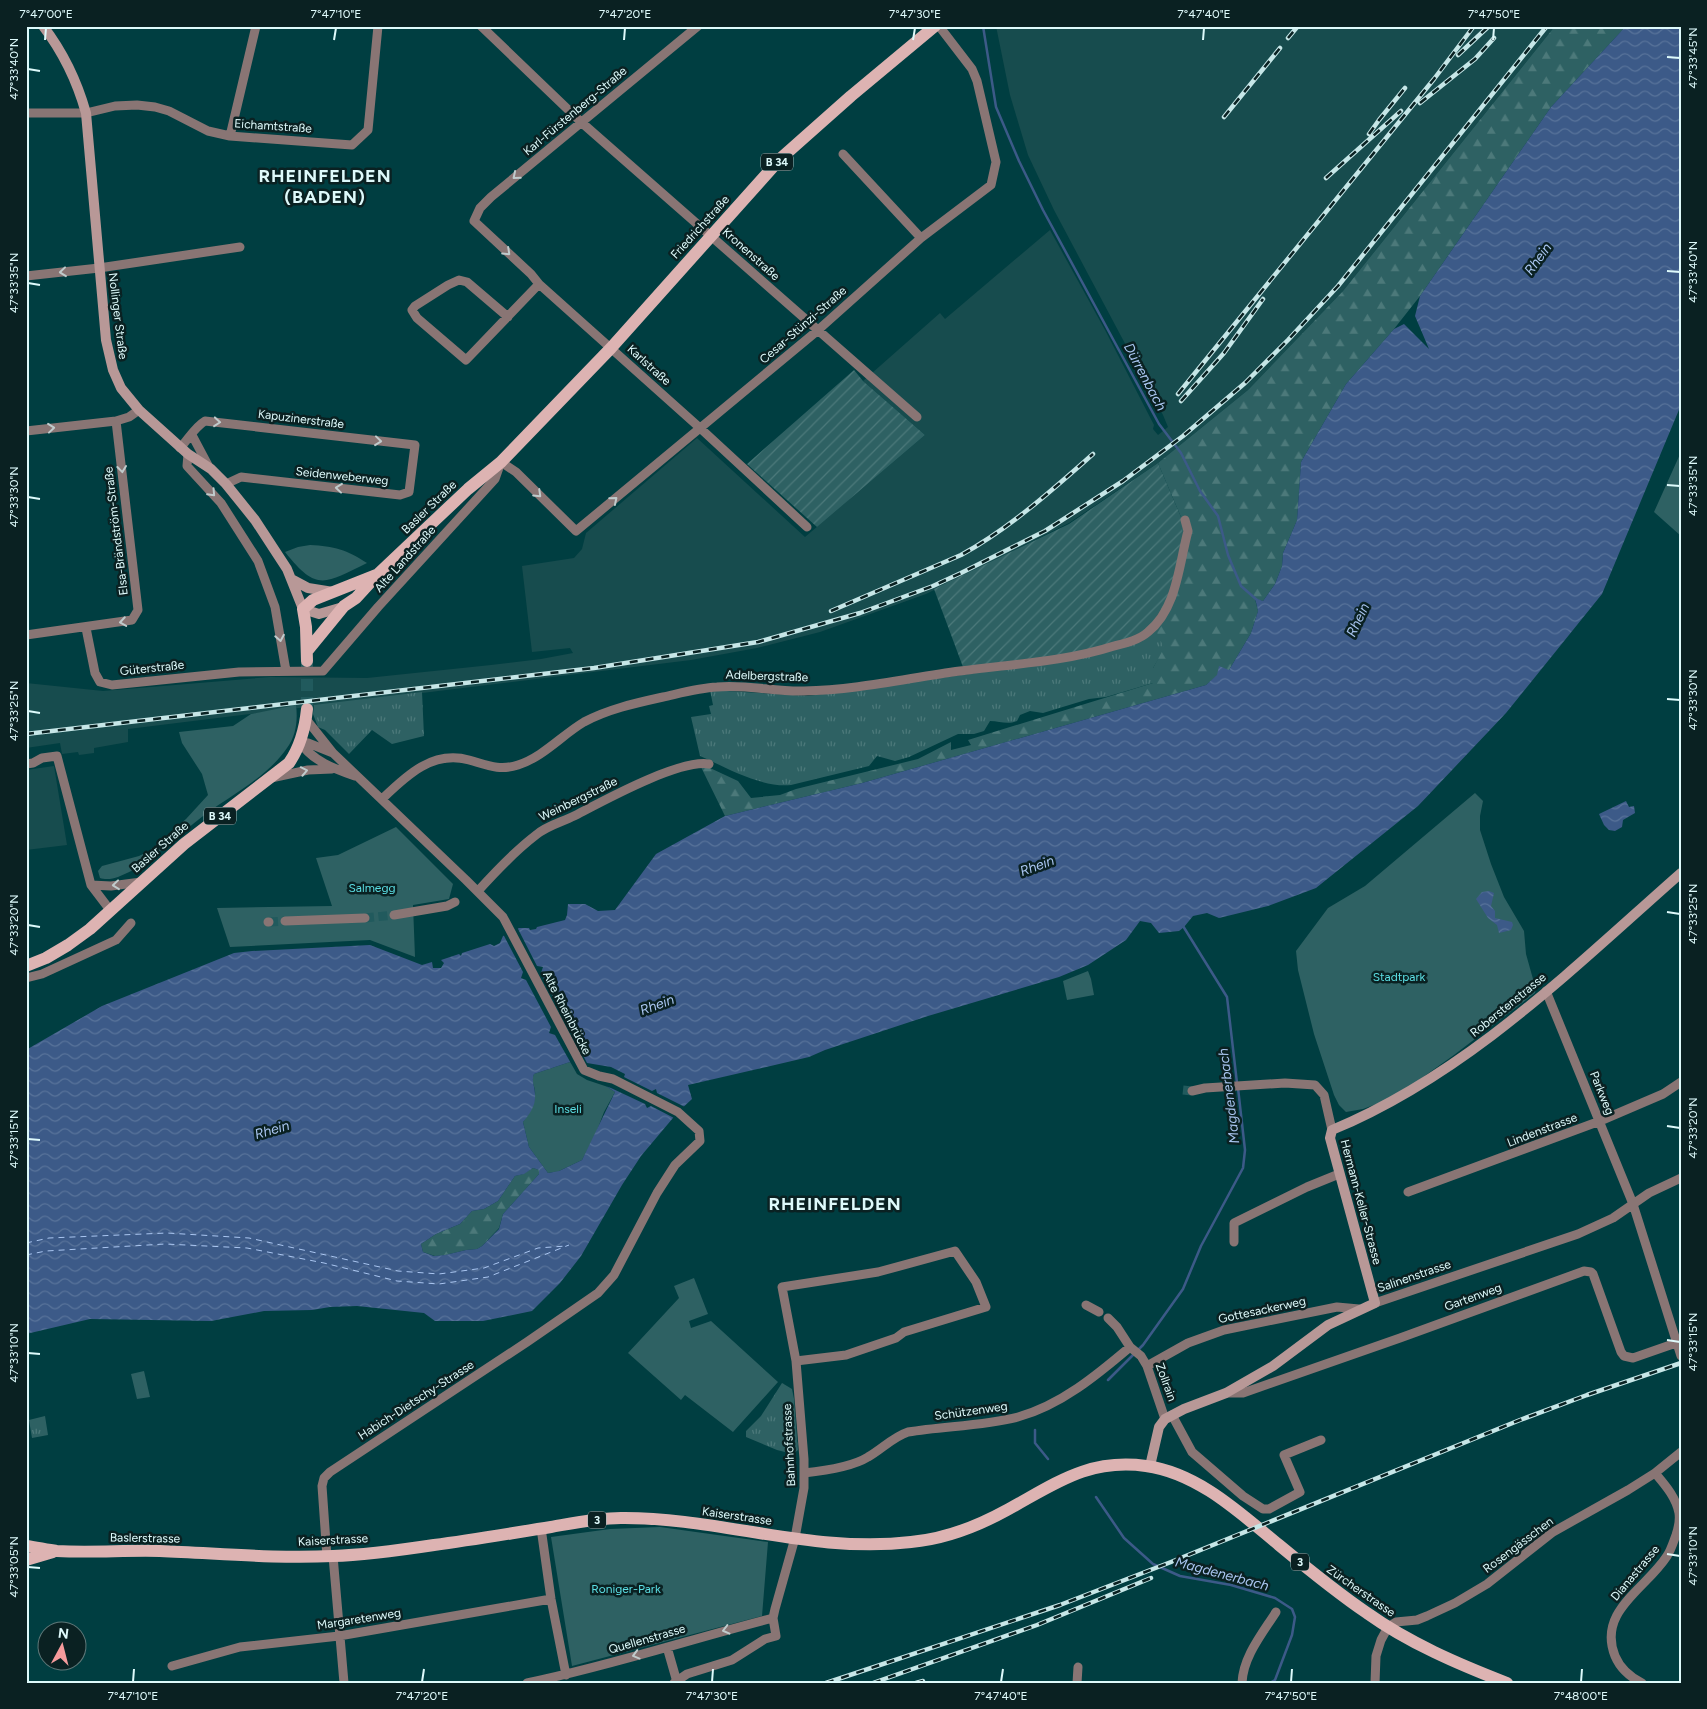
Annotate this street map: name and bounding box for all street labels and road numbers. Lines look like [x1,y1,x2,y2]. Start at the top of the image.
street label: Karl-Fürstenberg-Straße [520,63,630,158]
street label: Eichamtstraße [234,116,313,136]
road number: B 34 [761,154,793,170]
street label: Friedrichstraße [668,192,732,262]
street label: Kronenstraße [720,225,783,284]
street label: Nollinger Straße [106,272,130,360]
street label: Cesar-Stünzi-Straße [757,283,850,366]
street label: Karlstraße [624,342,674,388]
street label: Kapuzinerstraße [257,407,345,431]
street label: Seidenweberweg [295,464,389,488]
street label: Elsa-Brändström-Straße [101,465,131,596]
street label: Basler Straße [399,477,460,537]
street label: Alte Landstraße [372,523,439,595]
street label: Güterstraße [119,658,185,678]
street label: Adelbergstraße [725,668,809,684]
street label: Weinbergstraße [537,774,620,824]
road number: B 34 [204,808,236,824]
street label: Basler Straße [129,818,192,875]
street label: Alte Rheinbrücke [540,969,594,1057]
street label: Roberstenstrasse [1467,970,1549,1040]
street label: Parkweg [1587,1069,1617,1117]
street label: Lindenstrasse [1505,1110,1579,1150]
street label: Hermann-Keller-Strasse [1338,1138,1385,1266]
street label: Salinenstrasse [1375,1257,1453,1295]
street label: Gartenweg [1442,1280,1504,1314]
street label: Gottesackerweg [1217,1294,1307,1326]
street label: Habich-Dietschy-Strasse [356,1357,477,1443]
street label: Zollrain [1153,1361,1179,1403]
street label: Schützenweg [934,1399,1008,1423]
street label: Bahnhofstrasse [780,1403,798,1487]
street label: Kaiserstrasse [701,1504,773,1528]
road number: 3 [588,1512,606,1528]
street label: Rosengässchen [1480,1514,1556,1576]
street label: Baslerstrasse [110,1530,181,1546]
street label: Kaiserstrasse [297,1531,369,1549]
street label: Dianastrasse [1608,1542,1663,1604]
road number: 3 [1291,1554,1309,1570]
street label: Zürcherstrasse [1324,1562,1398,1620]
street label: Margaretenweg [316,1605,402,1633]
street label: Quellenstrasse [607,1621,687,1657]

